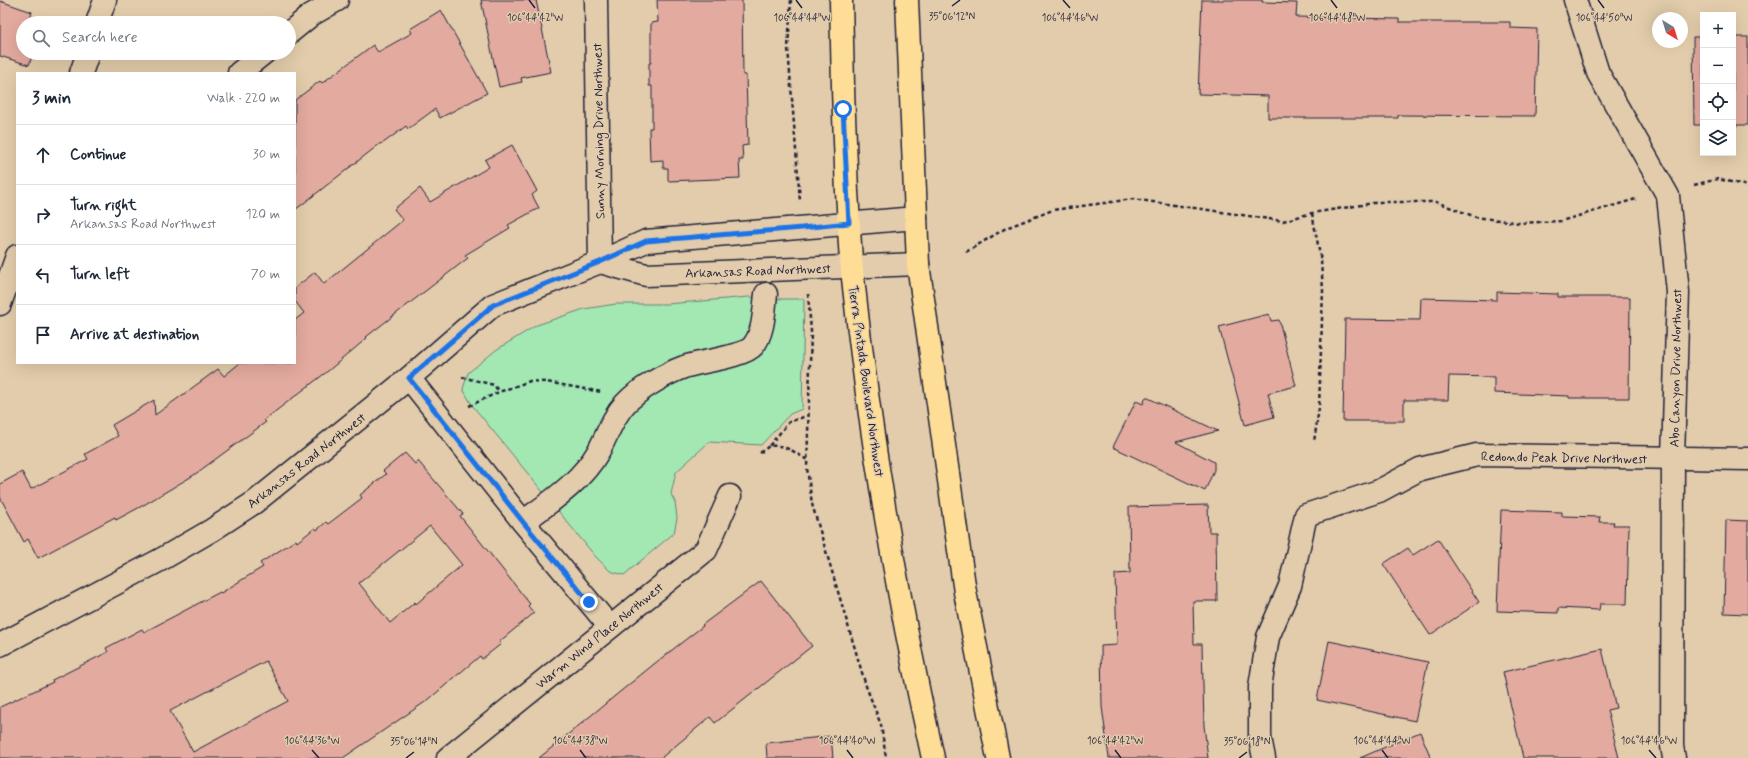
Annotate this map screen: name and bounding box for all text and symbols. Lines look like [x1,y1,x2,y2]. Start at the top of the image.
text: 35°06'12"N [929,10,976,24]
text: 106°44'42"W [507,11,563,25]
text: 106°44'44"W [774,11,830,25]
text: 106°44'46"W [1042,11,1098,25]
text: 106°44'48"W [1309,11,1365,25]
text: 106°44'50"W [1576,11,1632,25]
north arrow [1652,12,1688,48]
map controls [1700,12,1736,156]
button: + [1700,12,1736,48]
search box [16,16,296,60]
icon: search [30,27,52,49]
text: Search here [62,28,138,48]
street label: Sunny Morning Drive Northwest [589,43,611,219]
button: − [1700,48,1736,84]
button: locate [1700,84,1736,120]
text: 3 min [32,87,71,109]
text: Walk · 220 m [207,90,280,107]
route start [834,100,852,118]
button: layers [1700,120,1736,156]
icon: ahead [32,144,54,166]
text: Continue [70,145,126,165]
text: 30 m [253,146,280,163]
text: Turn right [70,196,137,216]
icon: right [32,204,54,226]
text: 120 m [246,206,280,223]
text: Arkansas Road Northwest [70,216,216,233]
street label: Arkansas Road Northwest [685,260,831,283]
icon: left [32,264,54,286]
text: Turn left [70,265,130,285]
text: 70 m [251,266,280,283]
street label: Tierra Pintada Boulevard Northwest [844,284,887,478]
street label: Abo Canyon Drive Northwest [1667,288,1686,448]
icon: arrive [32,324,54,346]
text: Arrive at destination [70,325,199,345]
street label: Arkansas Road Northwest [244,410,370,513]
street label: Redondo Peak Drive Northwest [1481,449,1647,468]
street label: Warm Wind Place Northwest [532,579,667,693]
route end [580,593,598,611]
text: 106°44'36"W [284,734,340,748]
text: 106°44'38"W [553,734,608,748]
text: 106°44'40"W [819,734,875,748]
text: 106°44'42"W [1087,734,1143,748]
text: 106°44'44"W [1354,734,1410,748]
text: 106°44'46"W [1621,734,1677,748]
text: 35°06'14"N [390,735,438,749]
text: 35°06'18"N [1224,735,1271,749]

